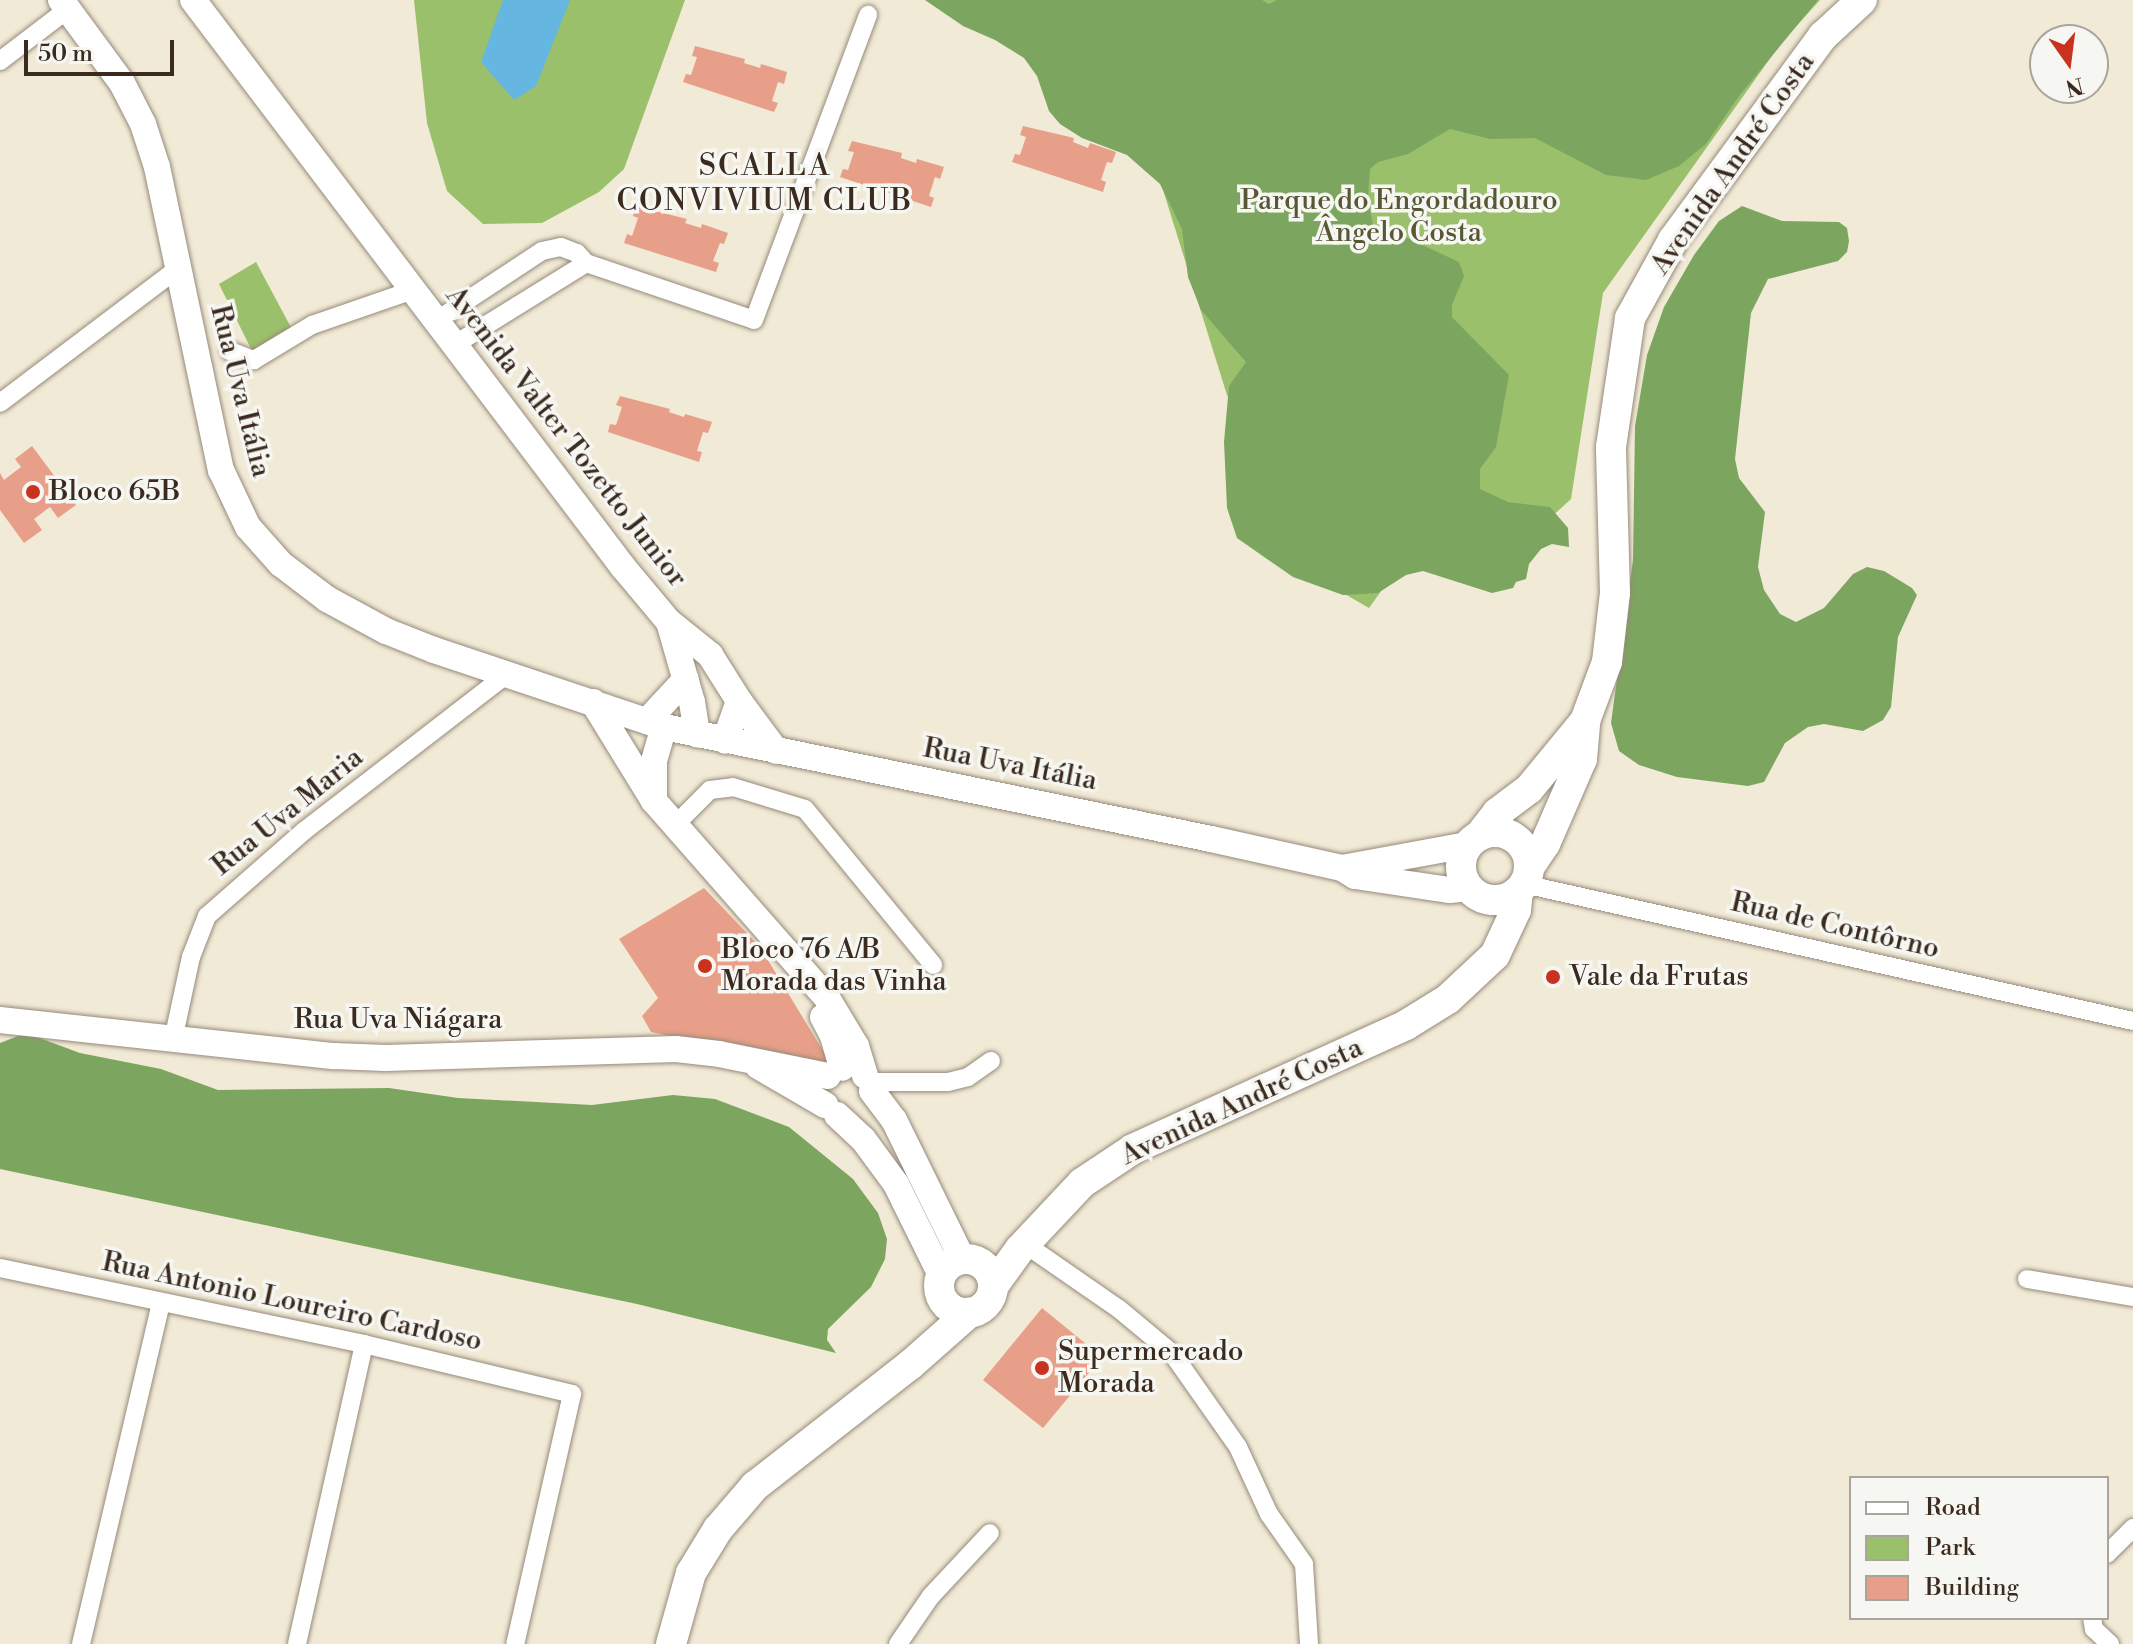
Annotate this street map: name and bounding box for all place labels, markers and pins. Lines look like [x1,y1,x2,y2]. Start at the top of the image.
place label: Bloco 65B [49,475,180,509]
marker: Bloco 65B [24,483,42,501]
place label: Bloco 76 A/B Morada das Vinha [721,933,947,999]
marker: Bloco 76 A/B Morada das Vinha [696,957,714,975]
place label: Vale da Frutas [1569,960,1749,994]
marker: Vale da Frutas [1544,968,1562,986]
place label: Supermercado Morada [1058,1335,1243,1401]
marker: Supermercado Morada [1033,1359,1051,1377]

